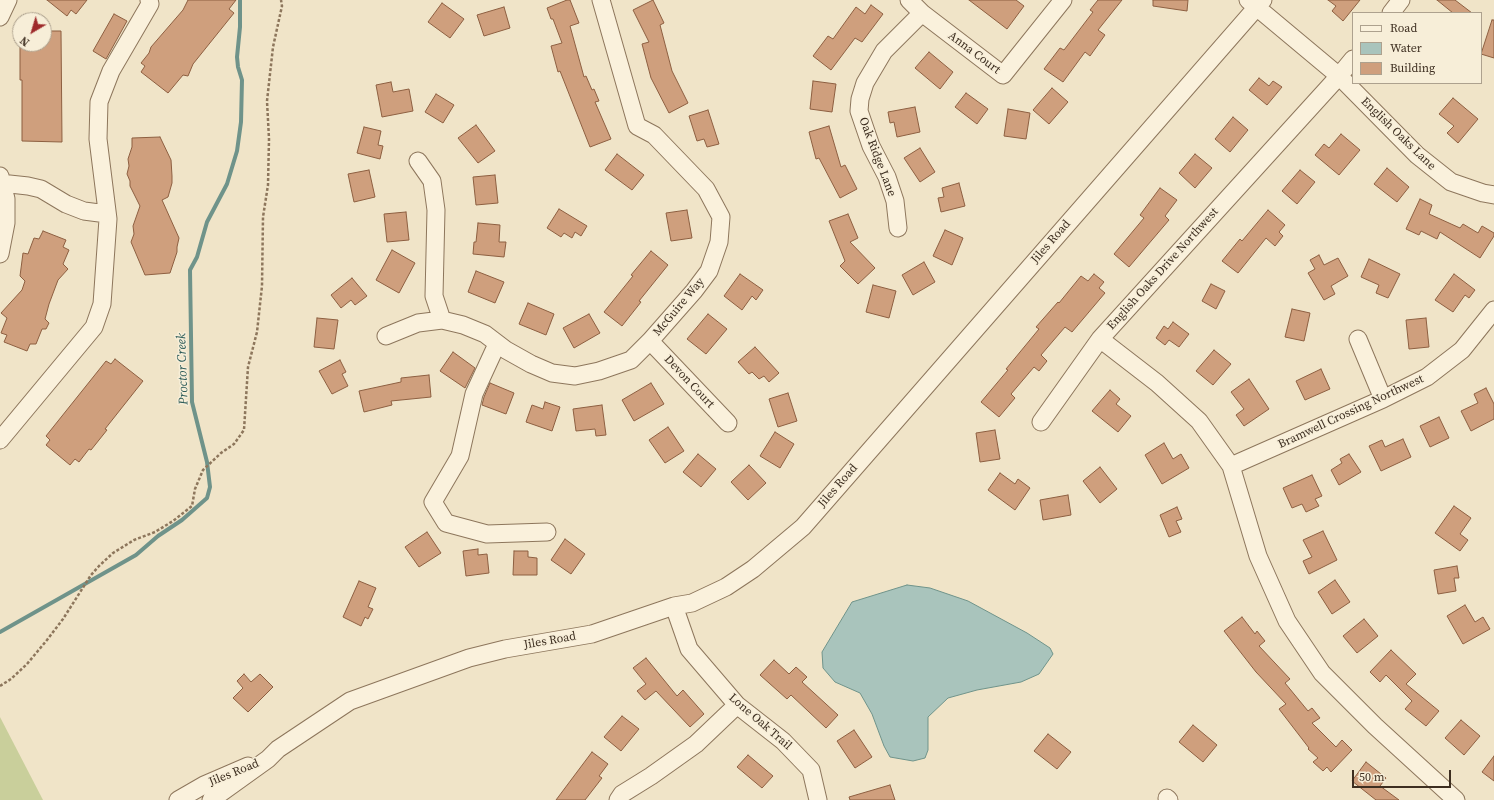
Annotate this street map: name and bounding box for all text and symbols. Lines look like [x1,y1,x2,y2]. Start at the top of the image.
north arrow [12,12,52,52]
legend [1352,12,1482,84]
text: Road [1390,20,1417,36]
street label: Anna Court [945,29,1003,77]
text: N [17,33,33,49]
text: Water [1390,40,1422,56]
text: Building [1390,60,1435,76]
street label: English Oaks Lane [1358,95,1438,173]
street label: Oak Ridge Lane [855,115,899,199]
street label: English Oaks Drive Northwest [1104,205,1222,333]
street label: Jiles Road [1028,217,1074,267]
street label: McGuire Way [650,275,708,339]
water label: Proctor Creek [174,333,192,405]
street label: Devon Court [661,353,717,411]
street label: Bramwell Crossing Northwest [1276,372,1426,452]
street label: Jiles Road [815,461,861,511]
street label: Jiles Road [523,629,577,653]
street label: Lone Oak Trail [725,691,795,753]
street label: Jiles Road [207,756,261,790]
scale bar [1354,762,1453,788]
text: 50 m [1359,769,1385,785]

